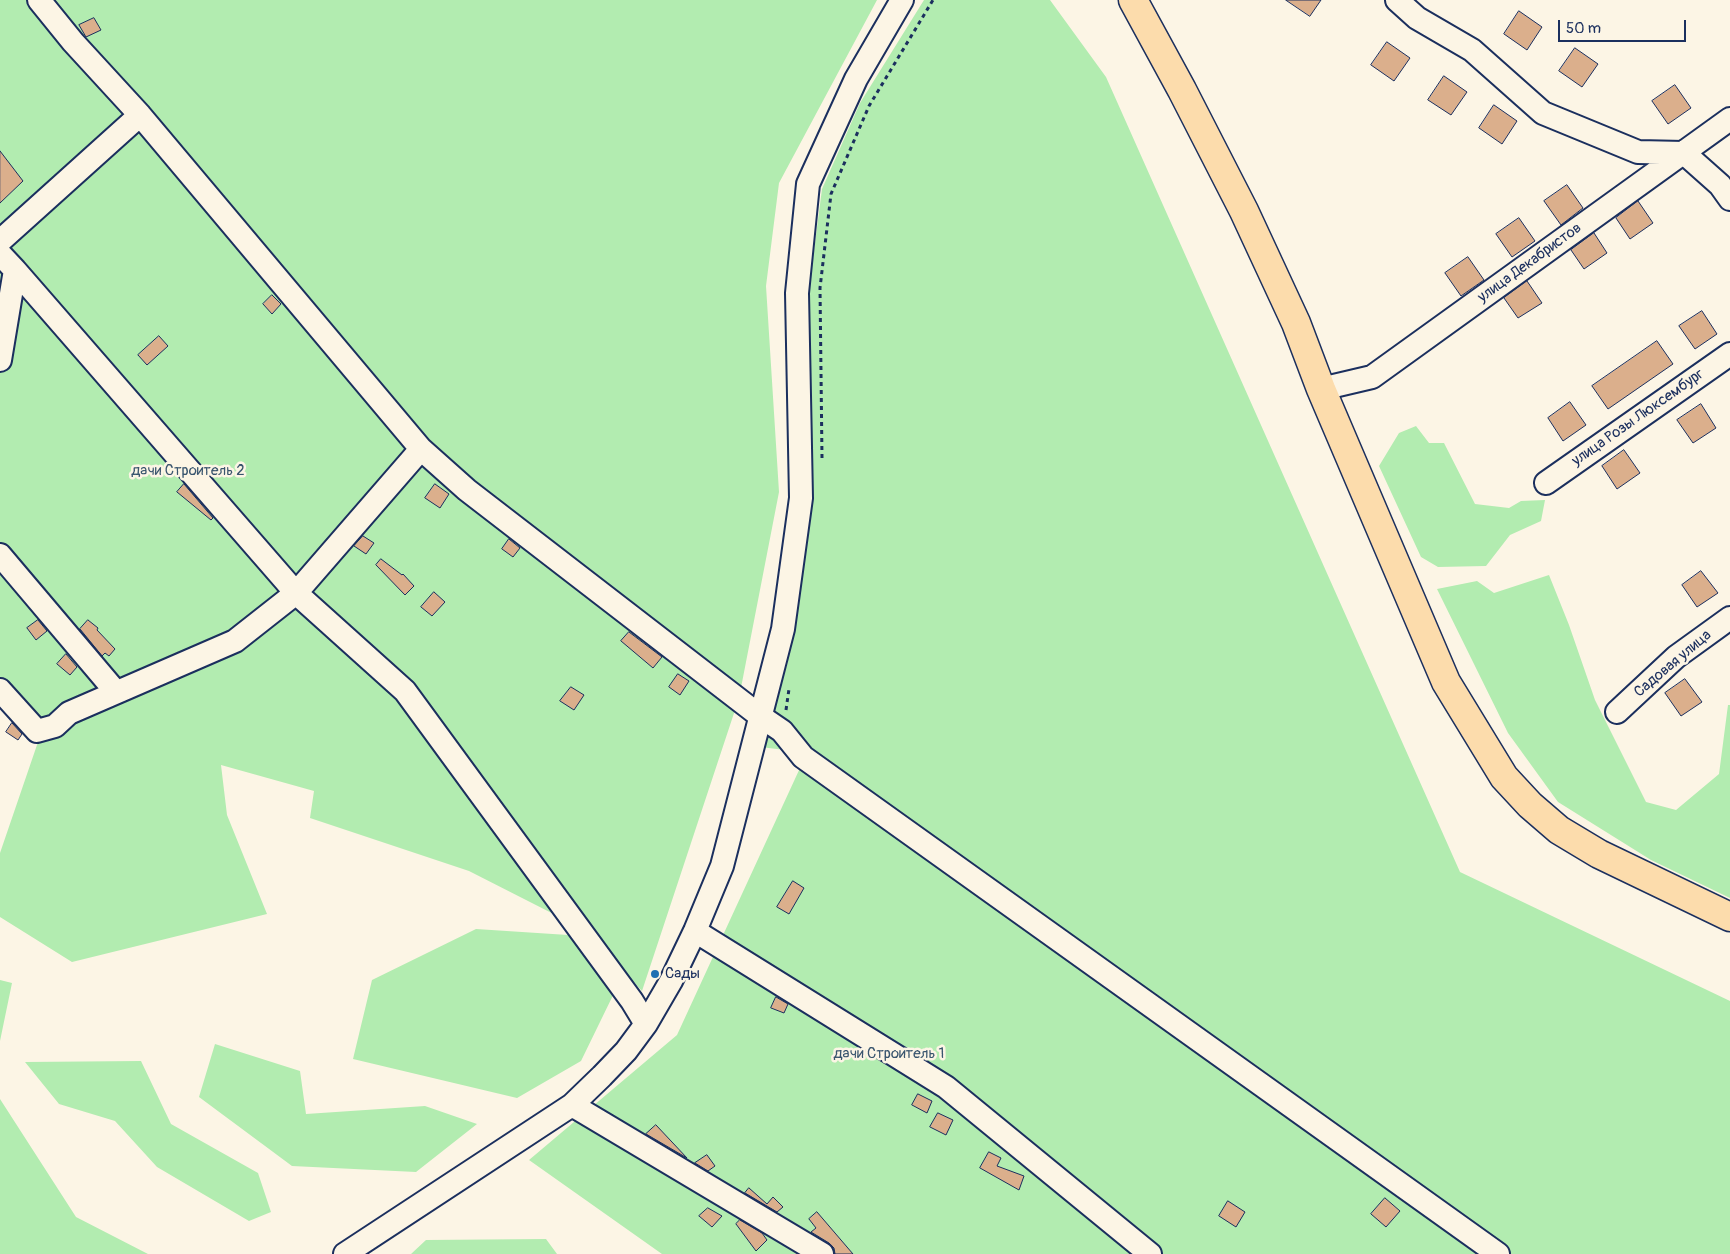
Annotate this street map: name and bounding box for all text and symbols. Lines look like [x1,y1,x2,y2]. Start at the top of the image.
scale bar [1560,10,1688,42]
text: 50 m [1566,19,1601,38]
street label: улица Декабристов [1475,219,1585,307]
street label: улица Розы Люксембург [1569,366,1707,470]
park label: дачи Строитель 2 [131,462,245,480]
street label: Садовая улица [1631,626,1715,702]
place label: Сады [665,965,700,983]
marker: Сады [649,968,661,980]
park label: дачи Строитель 1 [834,1045,944,1063]

